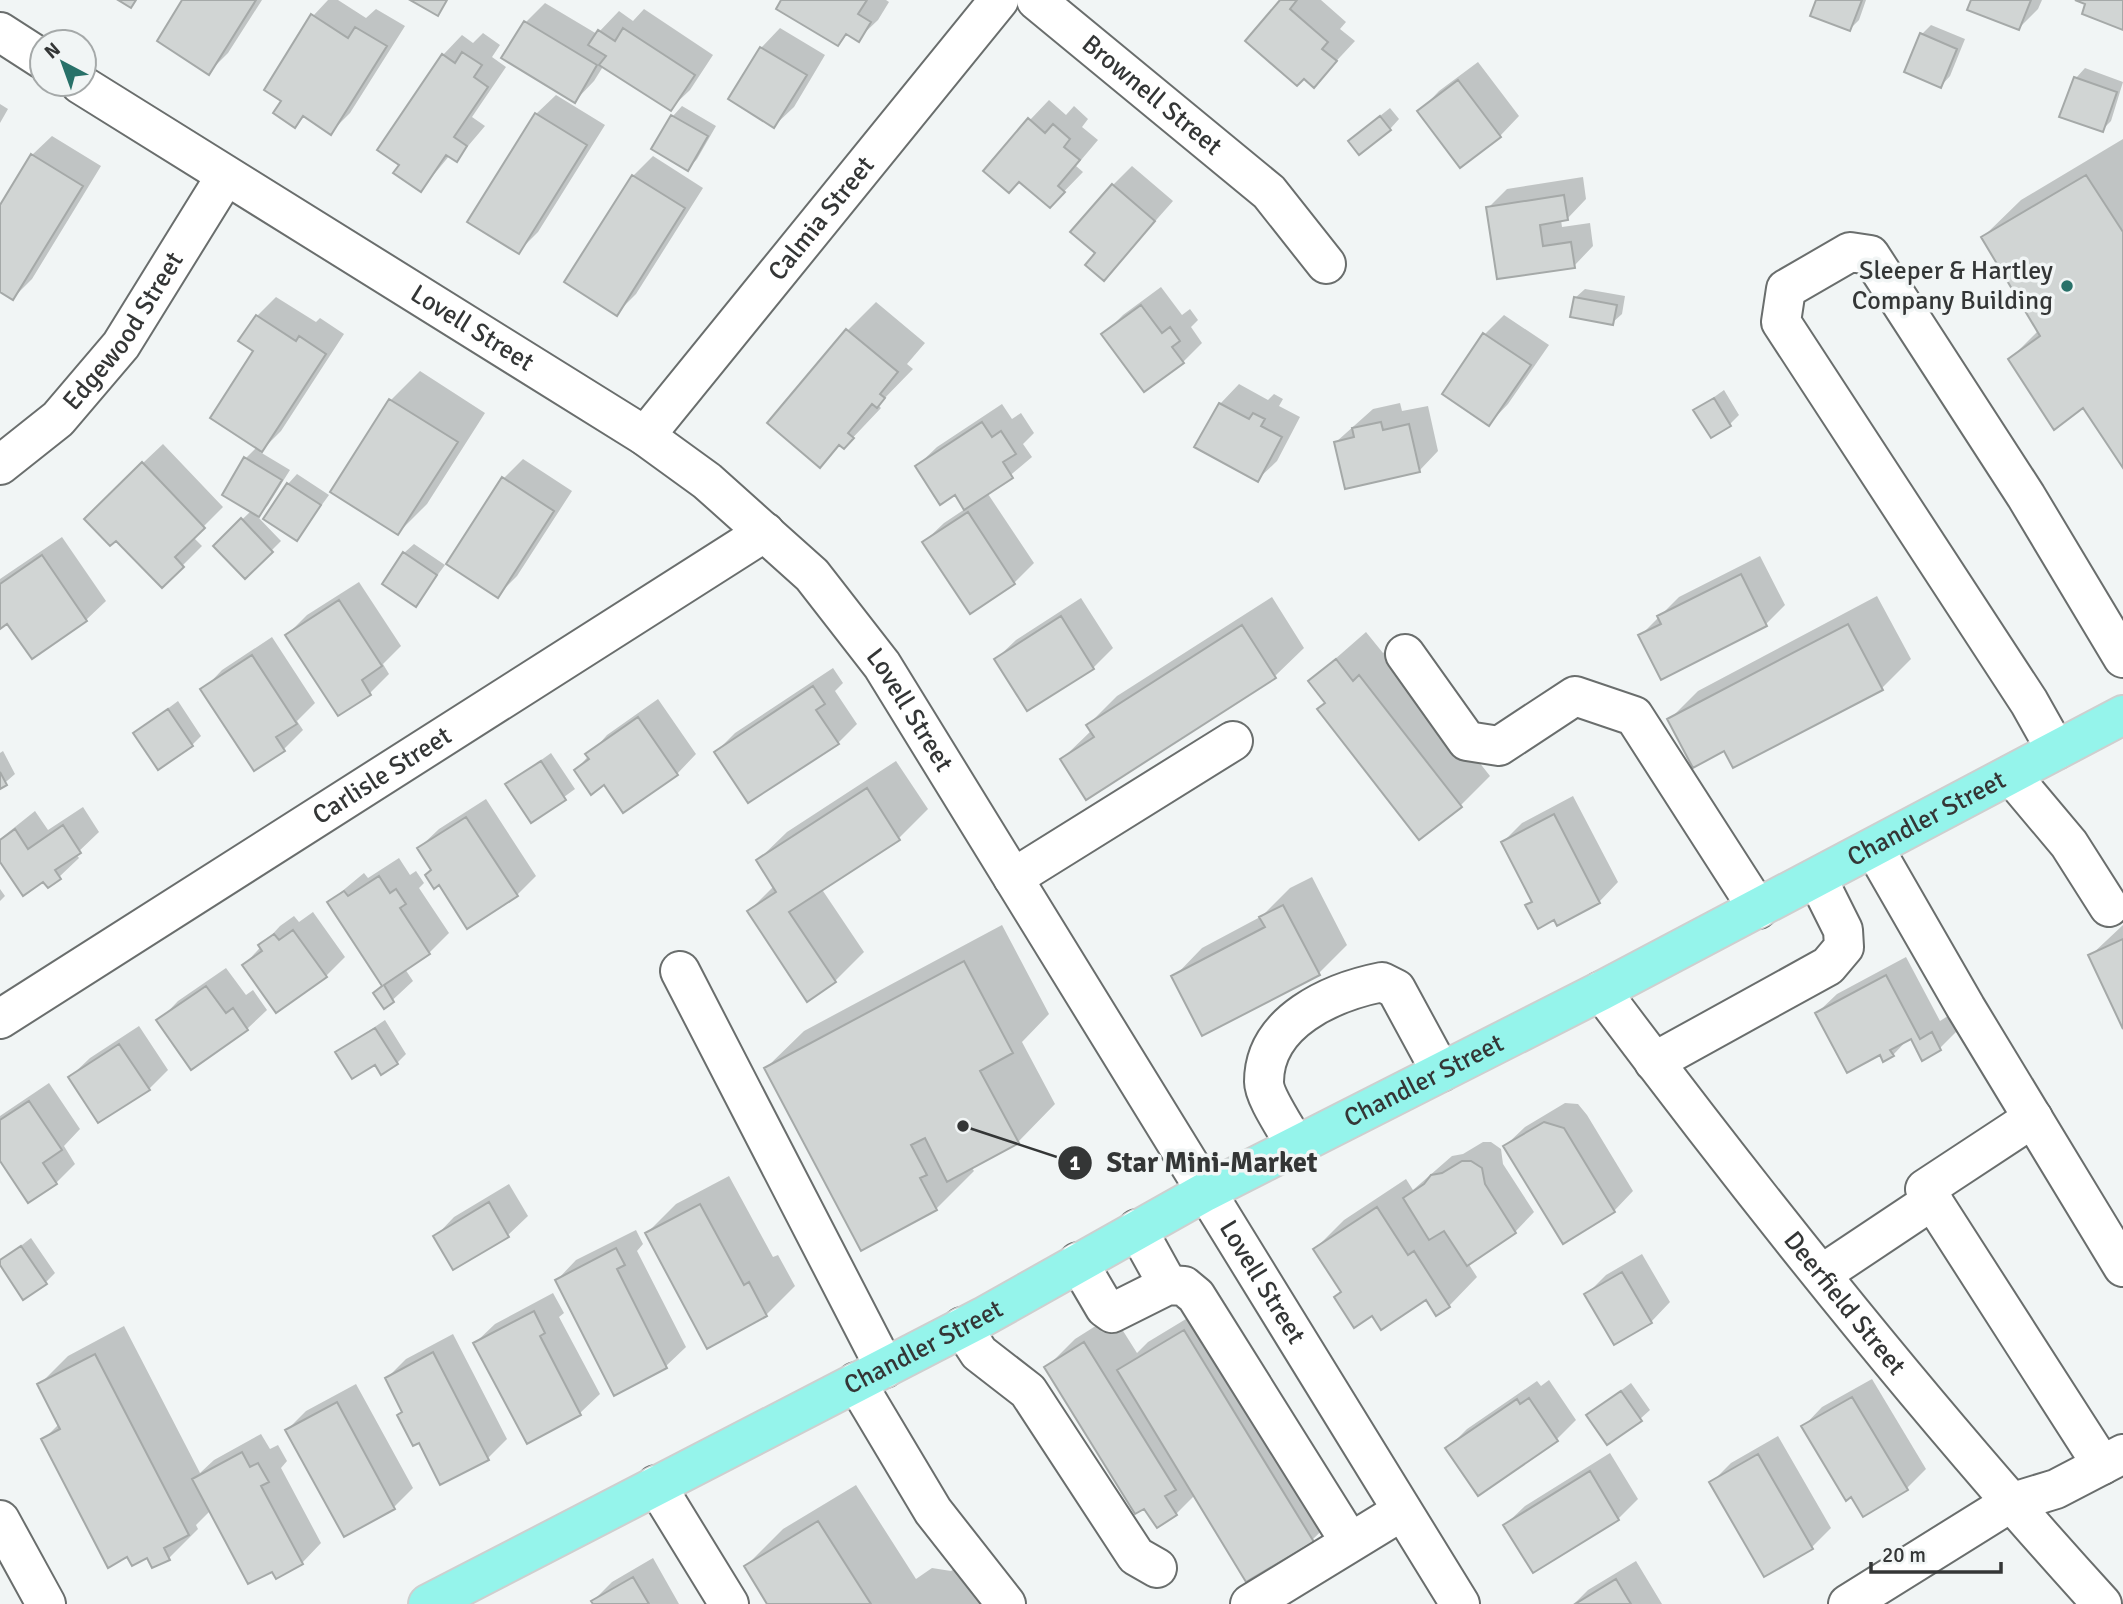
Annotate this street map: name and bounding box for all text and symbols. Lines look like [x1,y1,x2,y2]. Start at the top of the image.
north arrow [28,28,98,98]
street label: Brownell Street [1075,28,1228,163]
text: N [40,38,65,64]
street label: Calmia Street [762,150,881,287]
street label: Edgewood Street [56,246,191,417]
place label: Sleeper & Hartley Company Building [1852,255,2053,317]
street label: Lovell Street [405,278,540,379]
marker: Sleeper & Hartley Company Building [2059,278,2075,294]
street label: Lovell Street [859,642,960,778]
street label: Carlisle Street [307,720,457,832]
street label: Chandler Street [1842,764,2011,874]
street label: Chandler Street [1339,1027,1509,1135]
callout: Star Mini-Market [1058,1138,1332,1187]
text: Star Mini-Market [1107,1146,1318,1180]
text: 1 [1069,1150,1081,1176]
street label: Lovell Street [1212,1215,1312,1350]
street label: Deerfield Street [1776,1225,1912,1382]
street label: Chandler Street [839,1293,1009,1402]
scale bar [1871,1530,2000,1574]
text: 20 m [1882,1542,1926,1568]

